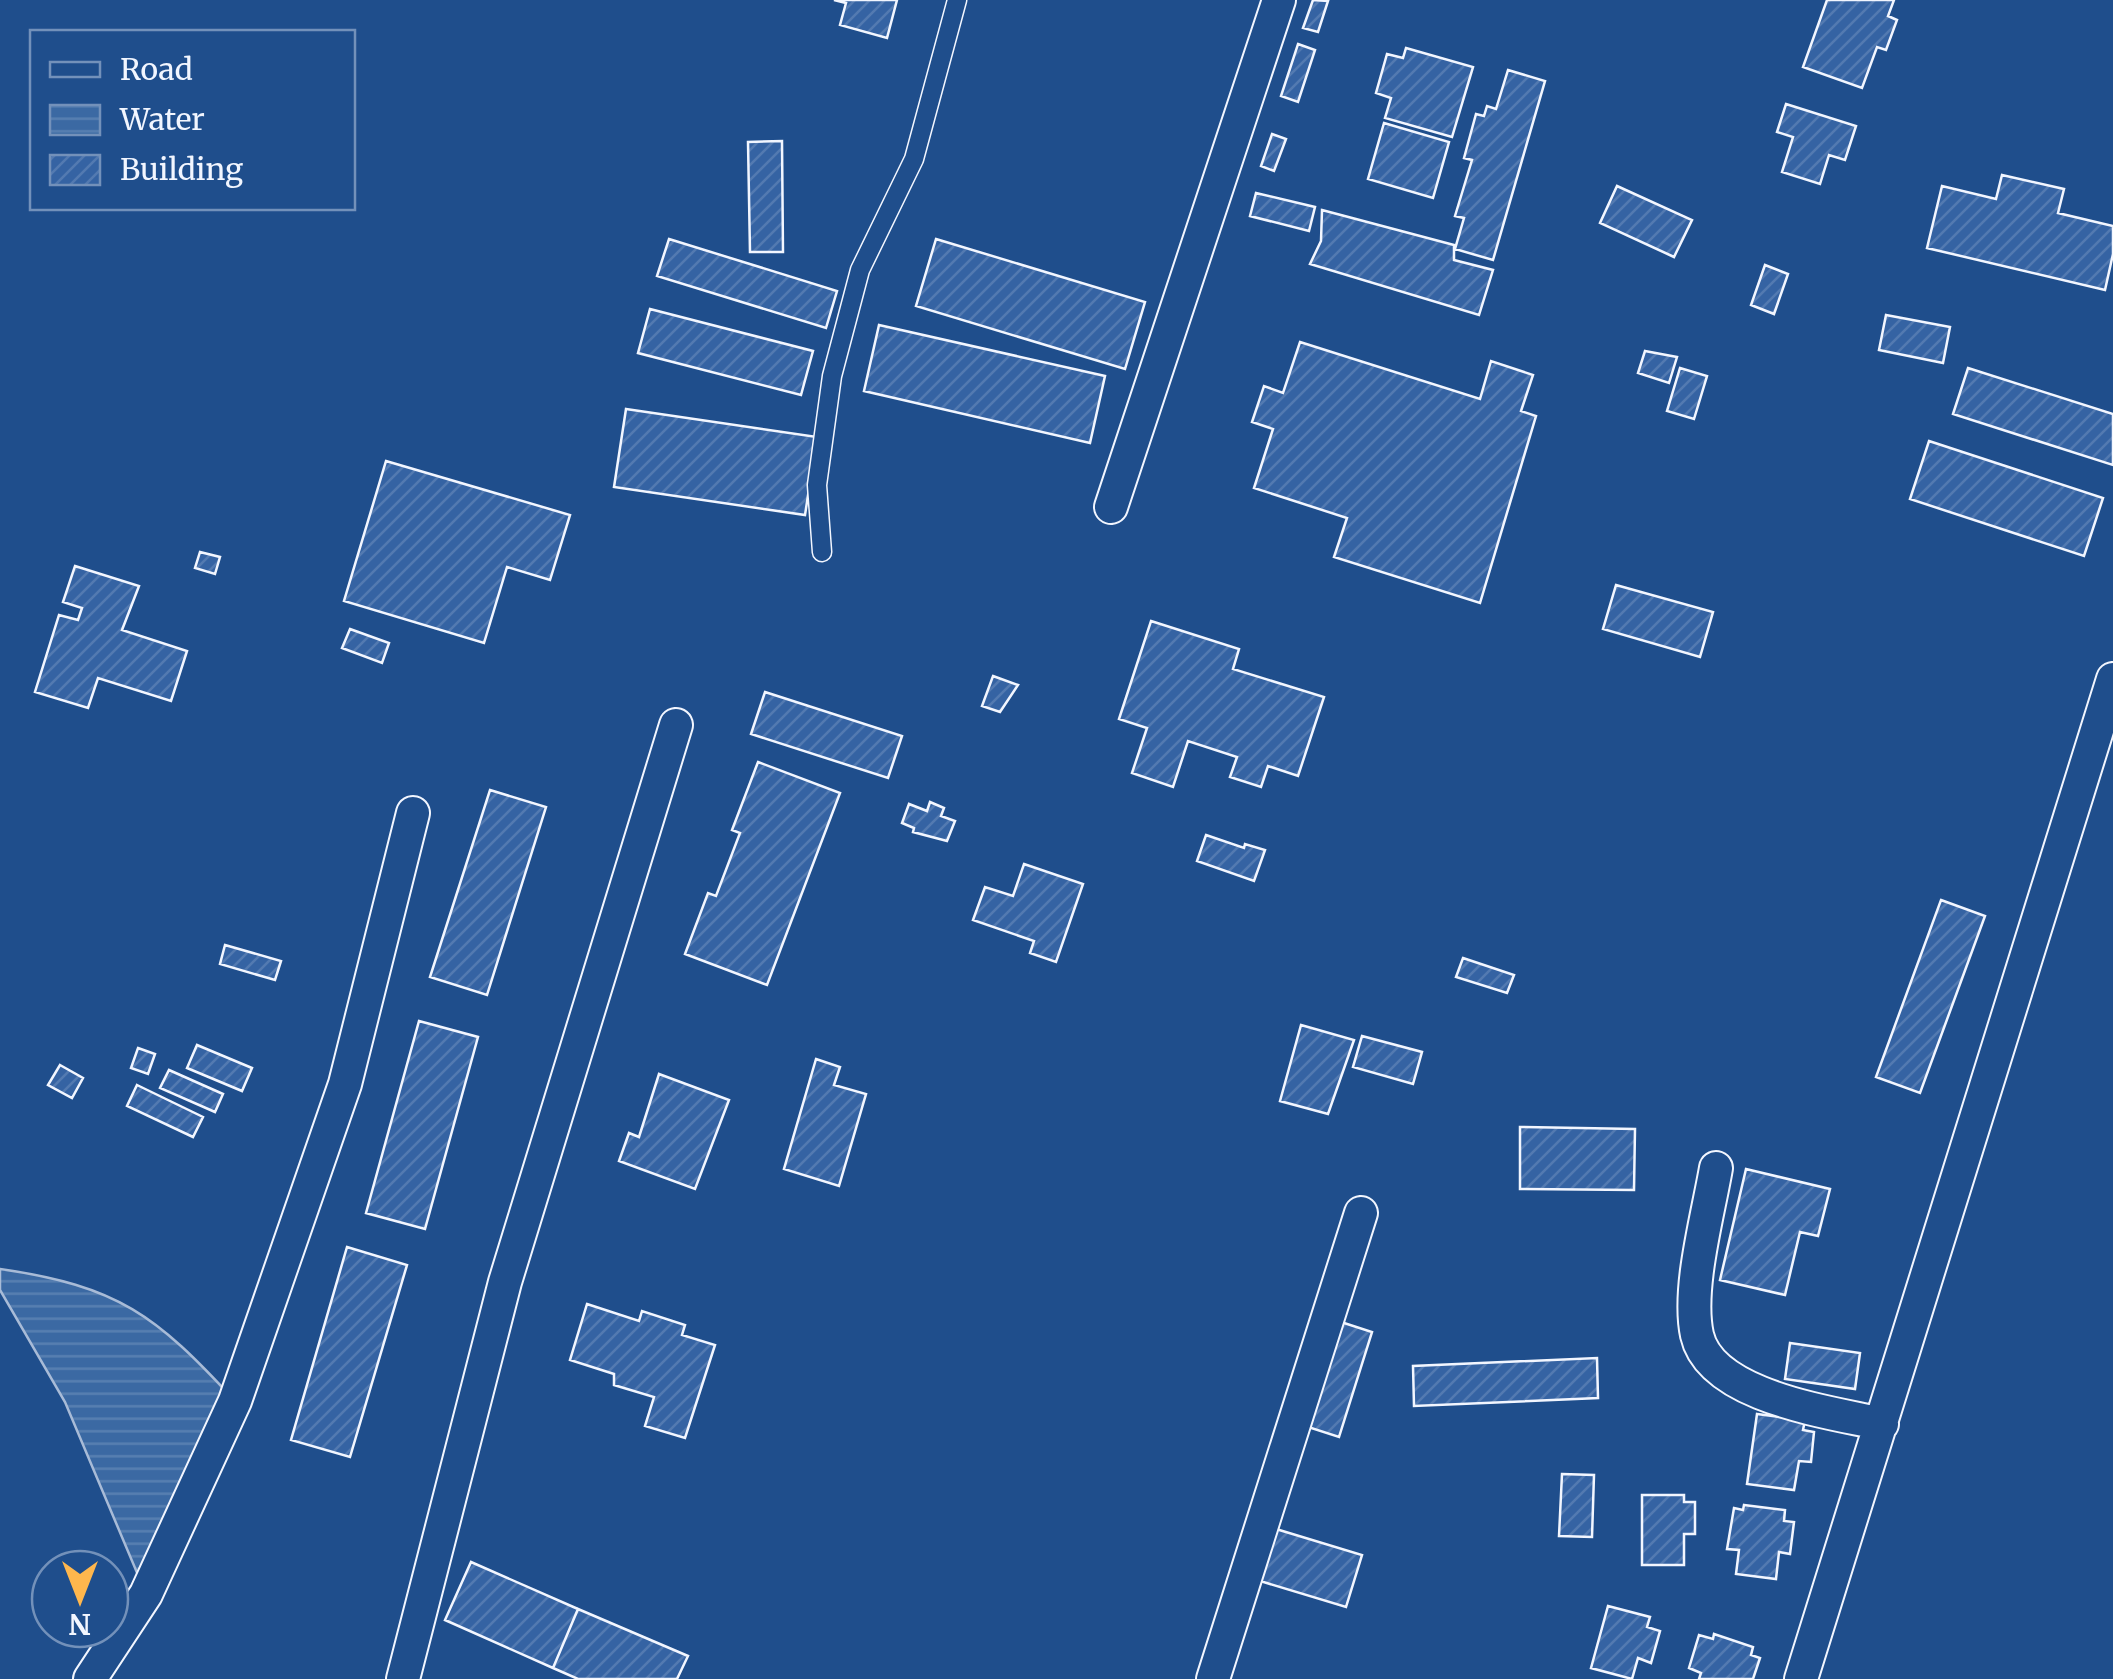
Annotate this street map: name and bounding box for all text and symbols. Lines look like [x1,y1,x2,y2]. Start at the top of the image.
legend [30,30,355,210]
text: Road [120,50,193,88]
text: Water [119,100,205,138]
text: Building [120,150,243,188]
north arrow [30,1549,130,1649]
text: N [69,1606,91,1642]

